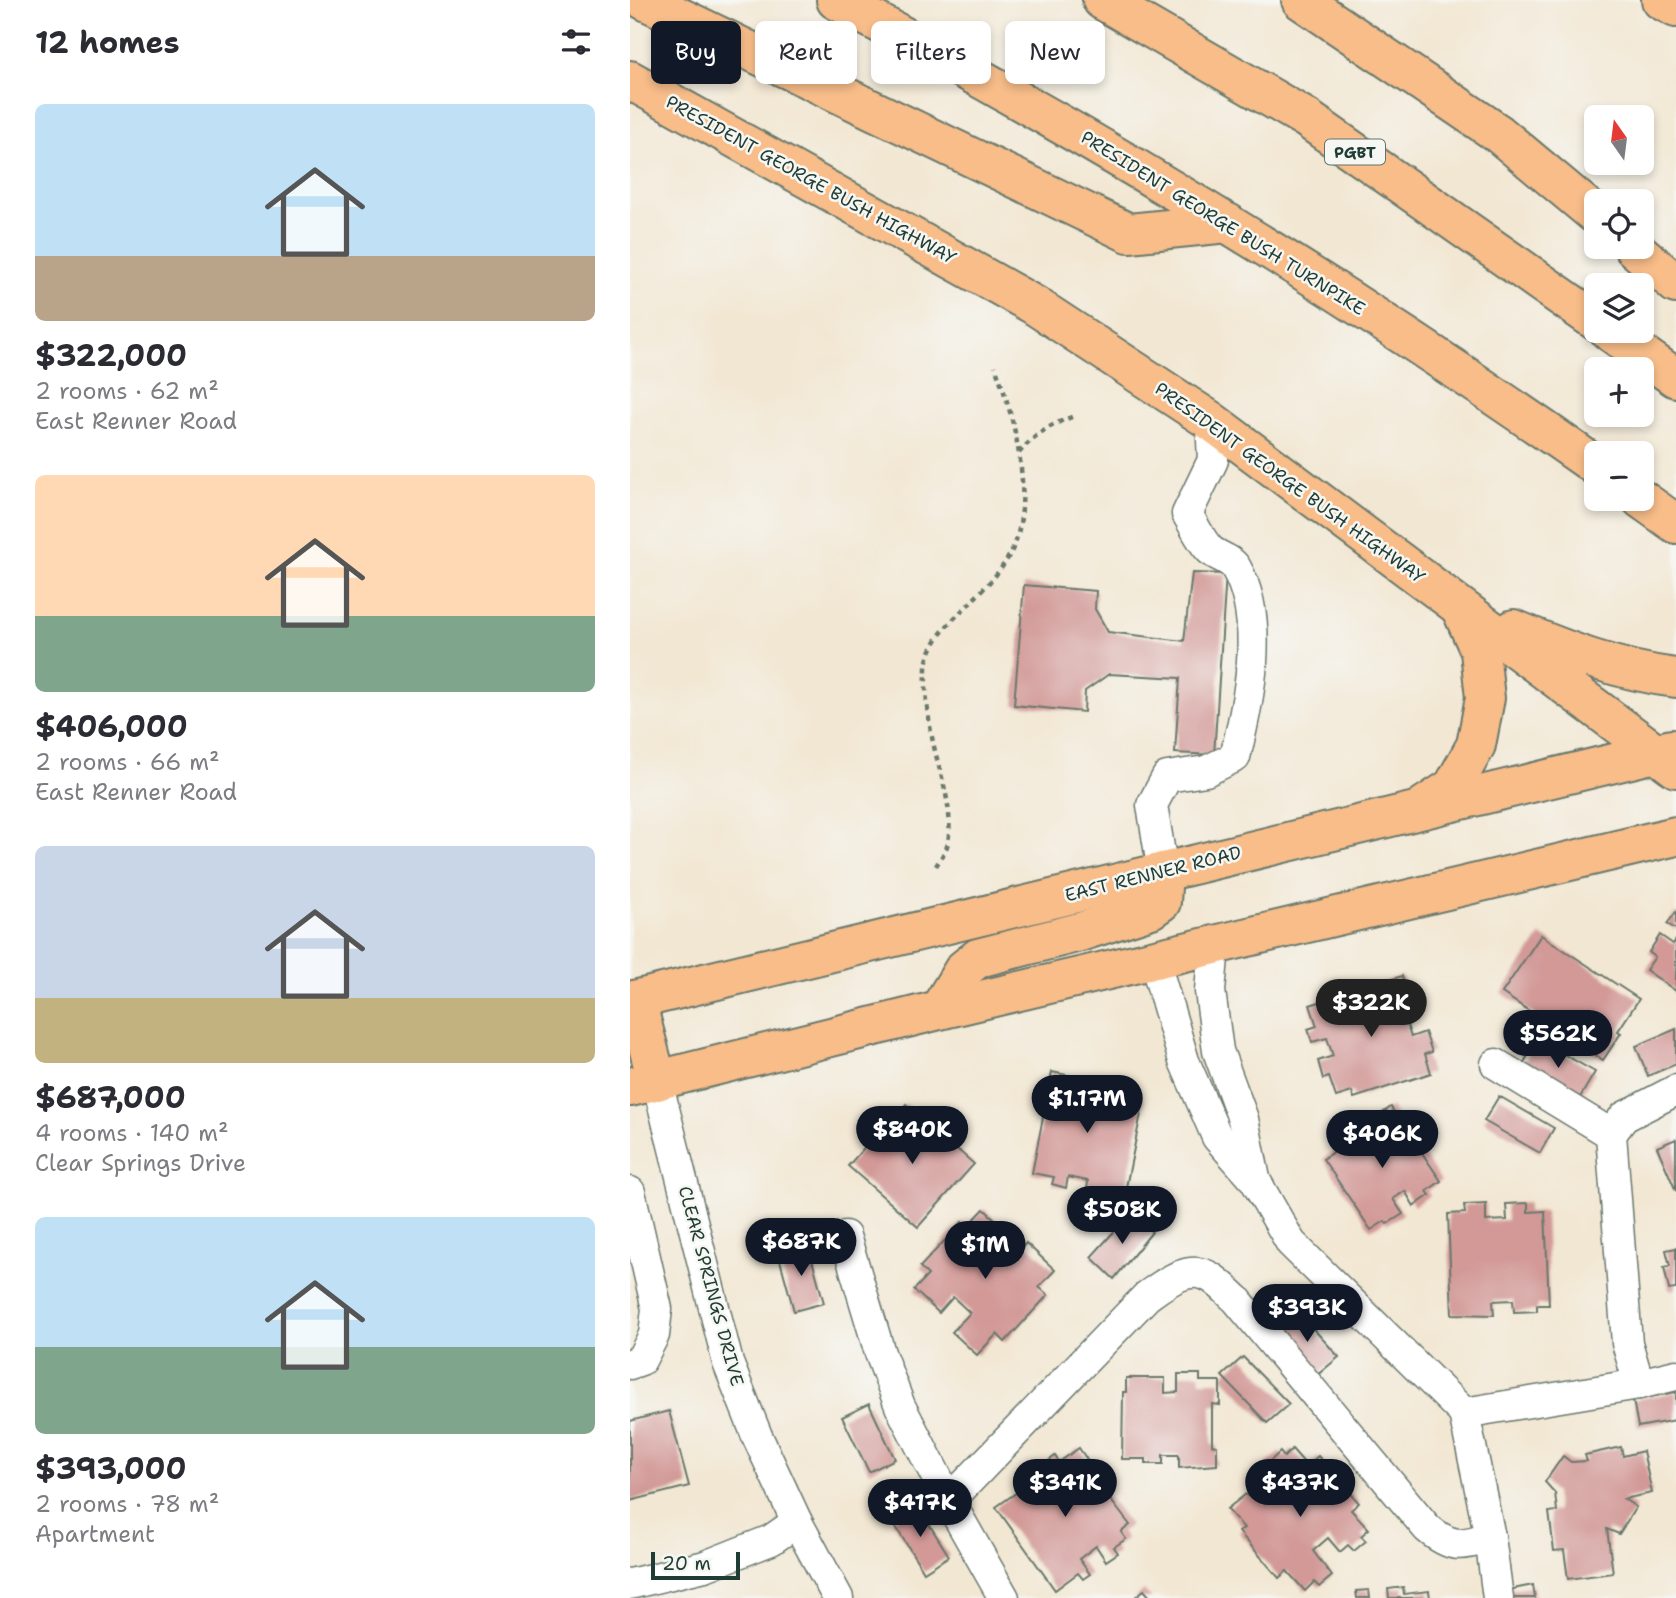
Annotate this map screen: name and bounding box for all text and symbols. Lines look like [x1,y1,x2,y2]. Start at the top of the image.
chip: Buy [651,21,741,84]
chip: Rent [755,21,857,84]
chip: Filters [871,21,991,84]
chip: New [1005,21,1105,84]
text: 12 homes [35,22,179,63]
icon: filters [557,23,595,61]
street label: PRESIDENT GEORGE BUSH HIGHWAY [662,90,961,270]
north arrow [1584,105,1654,175]
map controls [1584,105,1654,511]
street label: PRESIDENT GEORGE BUSH TURNPIKE [1076,125,1370,321]
road number: PGBT [1325,140,1385,164]
icon: home [252,149,378,275]
button: locate [1584,189,1654,259]
button: layers [1584,273,1654,343]
text: $322,000 [35,335,187,376]
button: + [1584,357,1654,427]
text: 2 rooms · 62 m² [35,376,219,406]
street label: PRESIDENT GEORGE BUSH HIGHWAY [1150,377,1430,589]
text: East Renner Road [35,406,237,436]
button: − [1584,441,1654,511]
icon: home [252,520,378,646]
text: $406,000 [35,706,188,747]
text: 2 rooms · 66 m² [35,747,220,777]
text: East Renner Road [35,777,237,807]
street label: EAST RENNER ROAD [1062,840,1244,908]
icon: home [252,891,378,1017]
pin: $322K [1322,979,1420,1039]
text: $322K [1332,987,1410,1017]
pin: $562K [1509,1010,1607,1070]
text: $562K [1519,1018,1597,1048]
pin: $1.17M [1030,1076,1144,1135]
text: $687,000 [35,1077,186,1118]
text: $1.17M [1048,1083,1126,1113]
pin: $840K [863,1106,961,1166]
pin: $406K [1333,1110,1431,1170]
text: $840K [872,1114,952,1144]
text: 4 rooms · 140 m² [35,1118,229,1148]
text: $406K [1342,1118,1422,1148]
text: Clear Springs Drive [35,1148,246,1178]
street label: CLEAR SPRINGS DRIVE [673,1183,749,1389]
pin: $508K [1073,1186,1171,1246]
text: $508K [1083,1194,1161,1224]
pin: $687K [752,1218,850,1278]
pin: $1M [951,1222,1019,1281]
text: $687K [761,1226,841,1256]
text: $1M [960,1229,1010,1259]
icon: home [252,1262,378,1388]
pin: $393K [1258,1284,1356,1344]
text: $393K [1268,1292,1346,1322]
text: $393,000 [35,1448,187,1489]
pin: $341K [1016,1460,1114,1519]
pin: $437K [1251,1460,1349,1519]
text: $341K [1029,1467,1101,1497]
text: $437K [1261,1467,1339,1497]
pin: $417K [871,1480,969,1539]
text: $417K [884,1487,956,1517]
text: 2 rooms · 78 m² [35,1489,219,1519]
text: Apartment [35,1519,155,1549]
scale bar [651,1549,740,1581]
text: 20 m [662,1551,711,1576]

